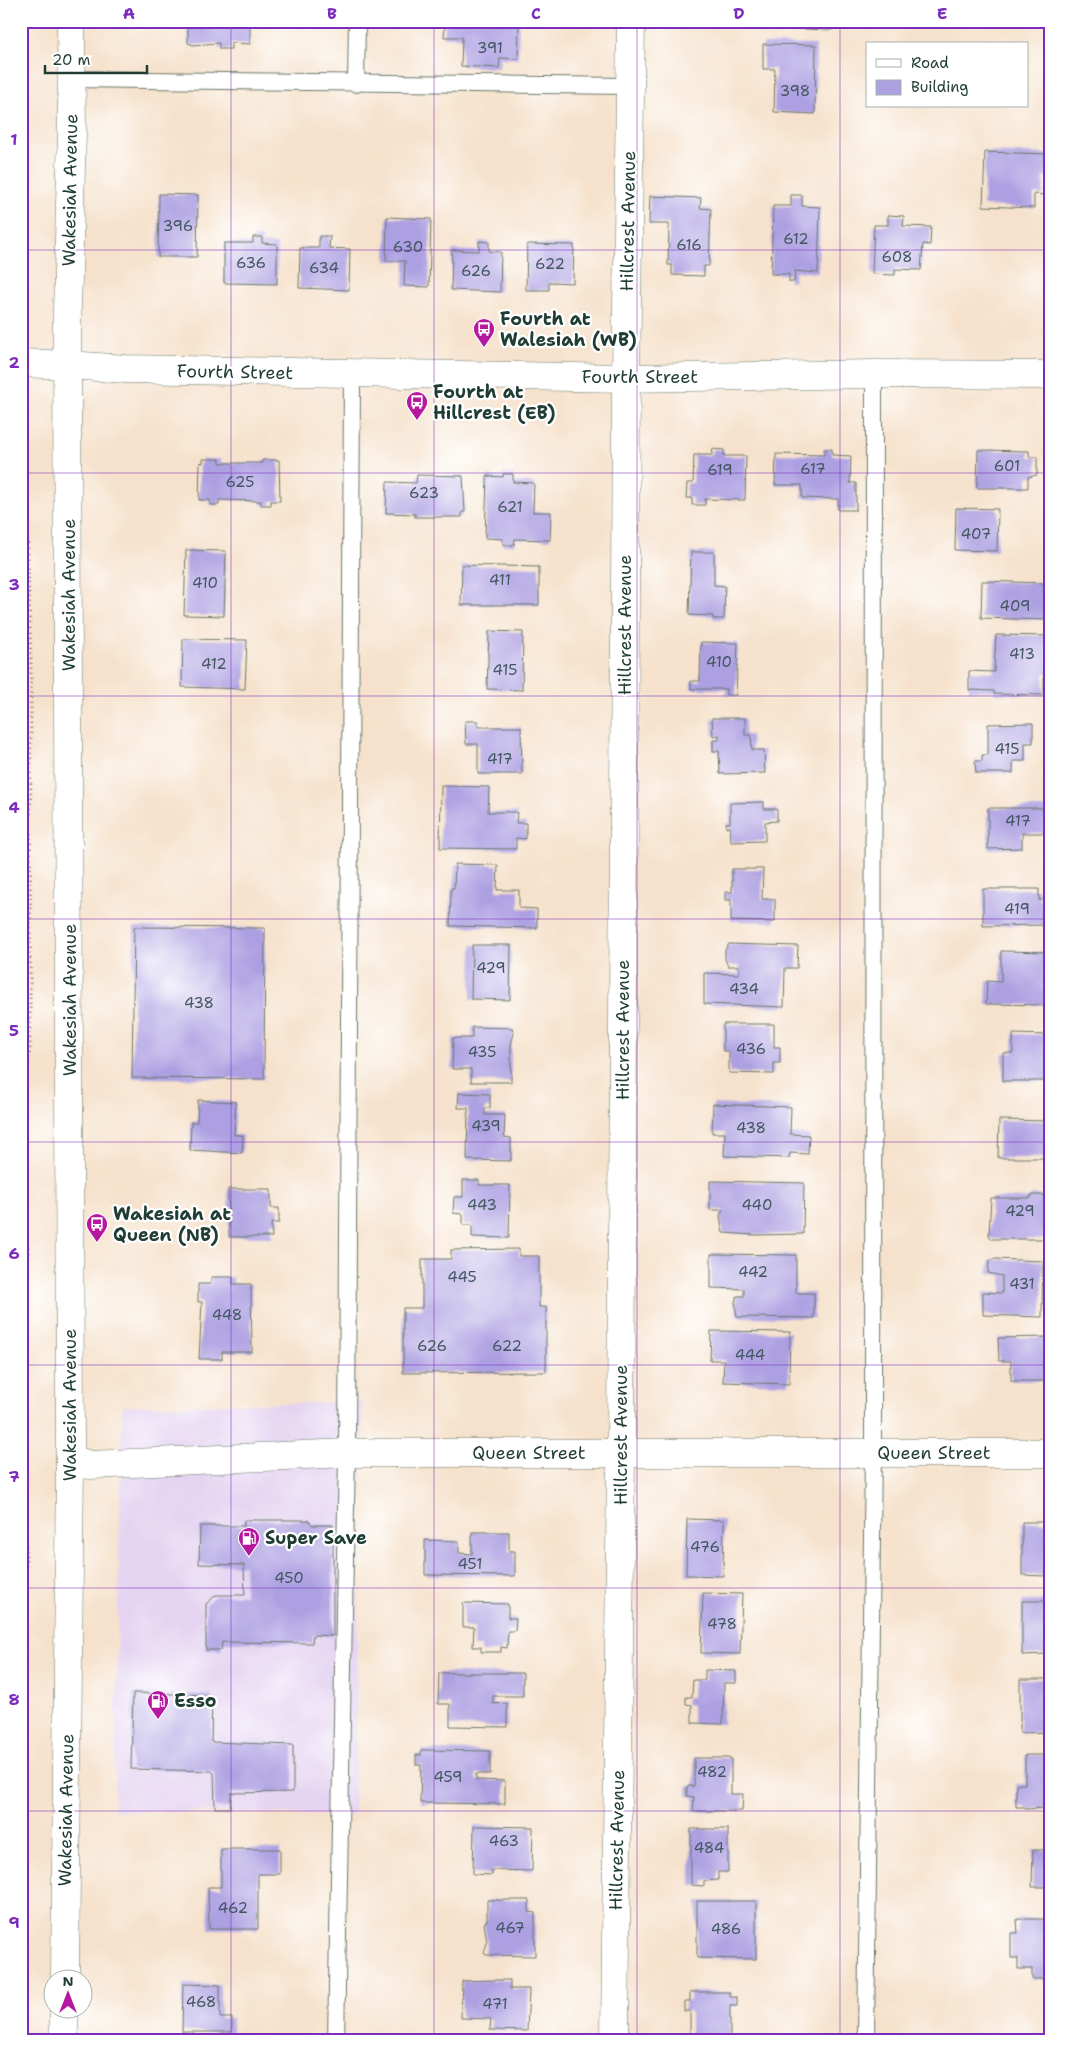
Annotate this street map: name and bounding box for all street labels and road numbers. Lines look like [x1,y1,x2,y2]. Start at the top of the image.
street label: Wakesiah Avenue [57,113,83,267]
street label: Hillcrest Avenue [615,150,641,292]
street label: Fourth Street [177,359,294,385]
street label: Fourth Street [582,365,698,389]
street label: Wakesiah Avenue [57,519,81,671]
street label: Hillcrest Avenue [613,555,637,695]
street label: Wakesiah Avenue [58,924,82,1076]
street label: Hillcrest Avenue [611,960,635,1100]
street label: Wakesiah Avenue [58,1329,82,1481]
street label: Hillcrest Avenue [609,1365,633,1505]
street label: Queen Street [472,1441,586,1465]
street label: Queen Street [877,1441,991,1465]
street label: Wakesiah Avenue [53,1733,79,1887]
street label: Hillcrest Avenue [604,1769,630,1911]

